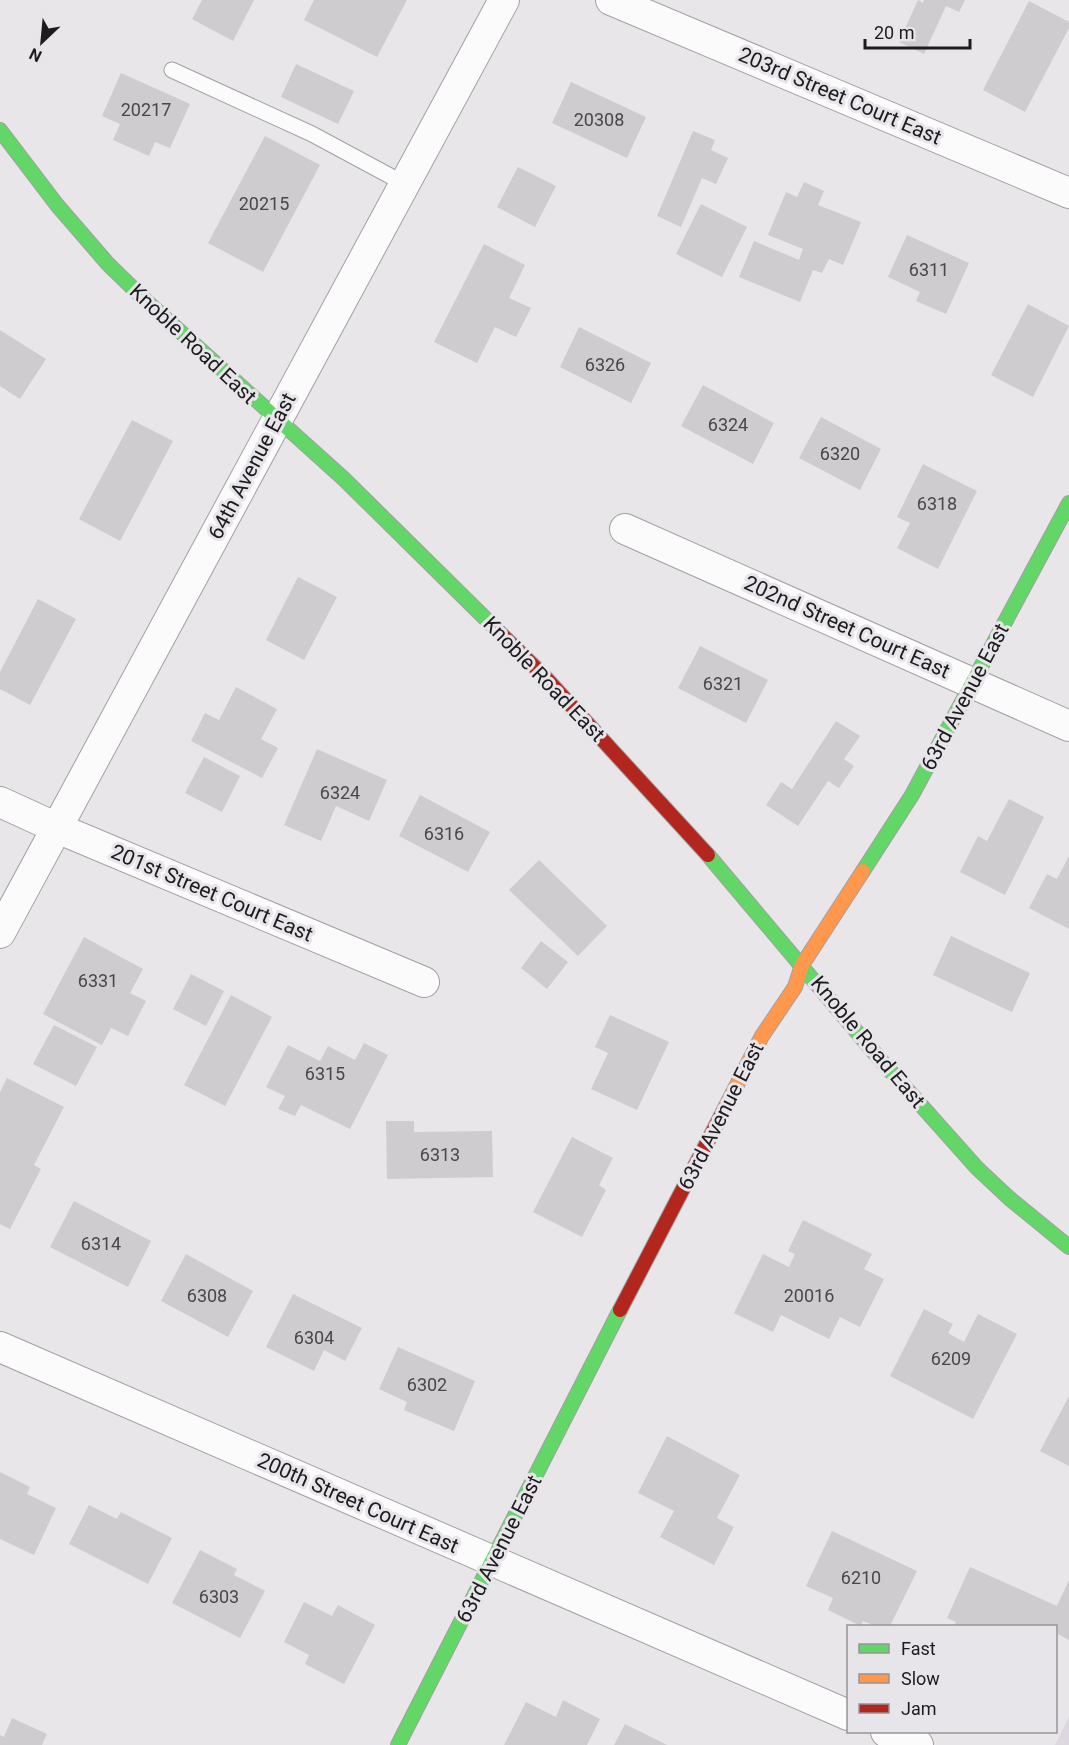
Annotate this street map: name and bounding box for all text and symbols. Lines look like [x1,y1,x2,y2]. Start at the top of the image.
north arrow [12,12,72,72]
scale bar [865,12,970,50]
text: 20 m [874,22,914,43]
street label: 203rd Street Court East [735,42,945,150]
text: N [26,44,45,66]
house number: 20217 [121,99,171,120]
house number: 20308 [574,109,624,130]
house number: 20215 [239,193,289,214]
house number: 6311 [909,259,949,280]
street label: Knoble Road East [125,279,261,409]
house number: 6326 [585,354,625,375]
street label: 64th Avenue East [203,389,301,543]
house number: 6324 [708,414,748,435]
house number: 6320 [820,443,860,464]
house number: 6318 [917,493,957,514]
street label: 202nd Street Court East [740,571,954,683]
street label: Knoble Road East [478,612,610,746]
street label: 63rd Avenue East [916,620,1014,774]
house number: 6321 [703,673,743,694]
house number: 6324 [320,782,360,803]
house number: 6316 [424,823,464,844]
street label: 201st Street Court East [107,840,317,946]
house number: 6331 [78,970,118,991]
street label: Knoble Road East [806,971,930,1113]
street label: 63rd Avenue East [673,1038,769,1194]
house number: 6315 [305,1063,345,1084]
house number: 6313 [420,1144,460,1165]
house number: 6314 [81,1233,121,1254]
house number: 6308 [187,1285,227,1306]
house number: 20016 [784,1285,834,1306]
house number: 6304 [294,1327,334,1348]
house number: 6209 [931,1348,971,1369]
house number: 6302 [407,1374,447,1395]
street label: 200th Street Court East [254,1448,462,1558]
street label: 63rd Avenue East [451,1471,547,1627]
house number: 6210 [841,1567,881,1588]
house number: 6303 [199,1586,239,1607]
legend [847,1625,1057,1733]
text: Fast [901,1638,936,1659]
text: Slow [901,1668,940,1689]
text: Jam [901,1698,937,1719]

